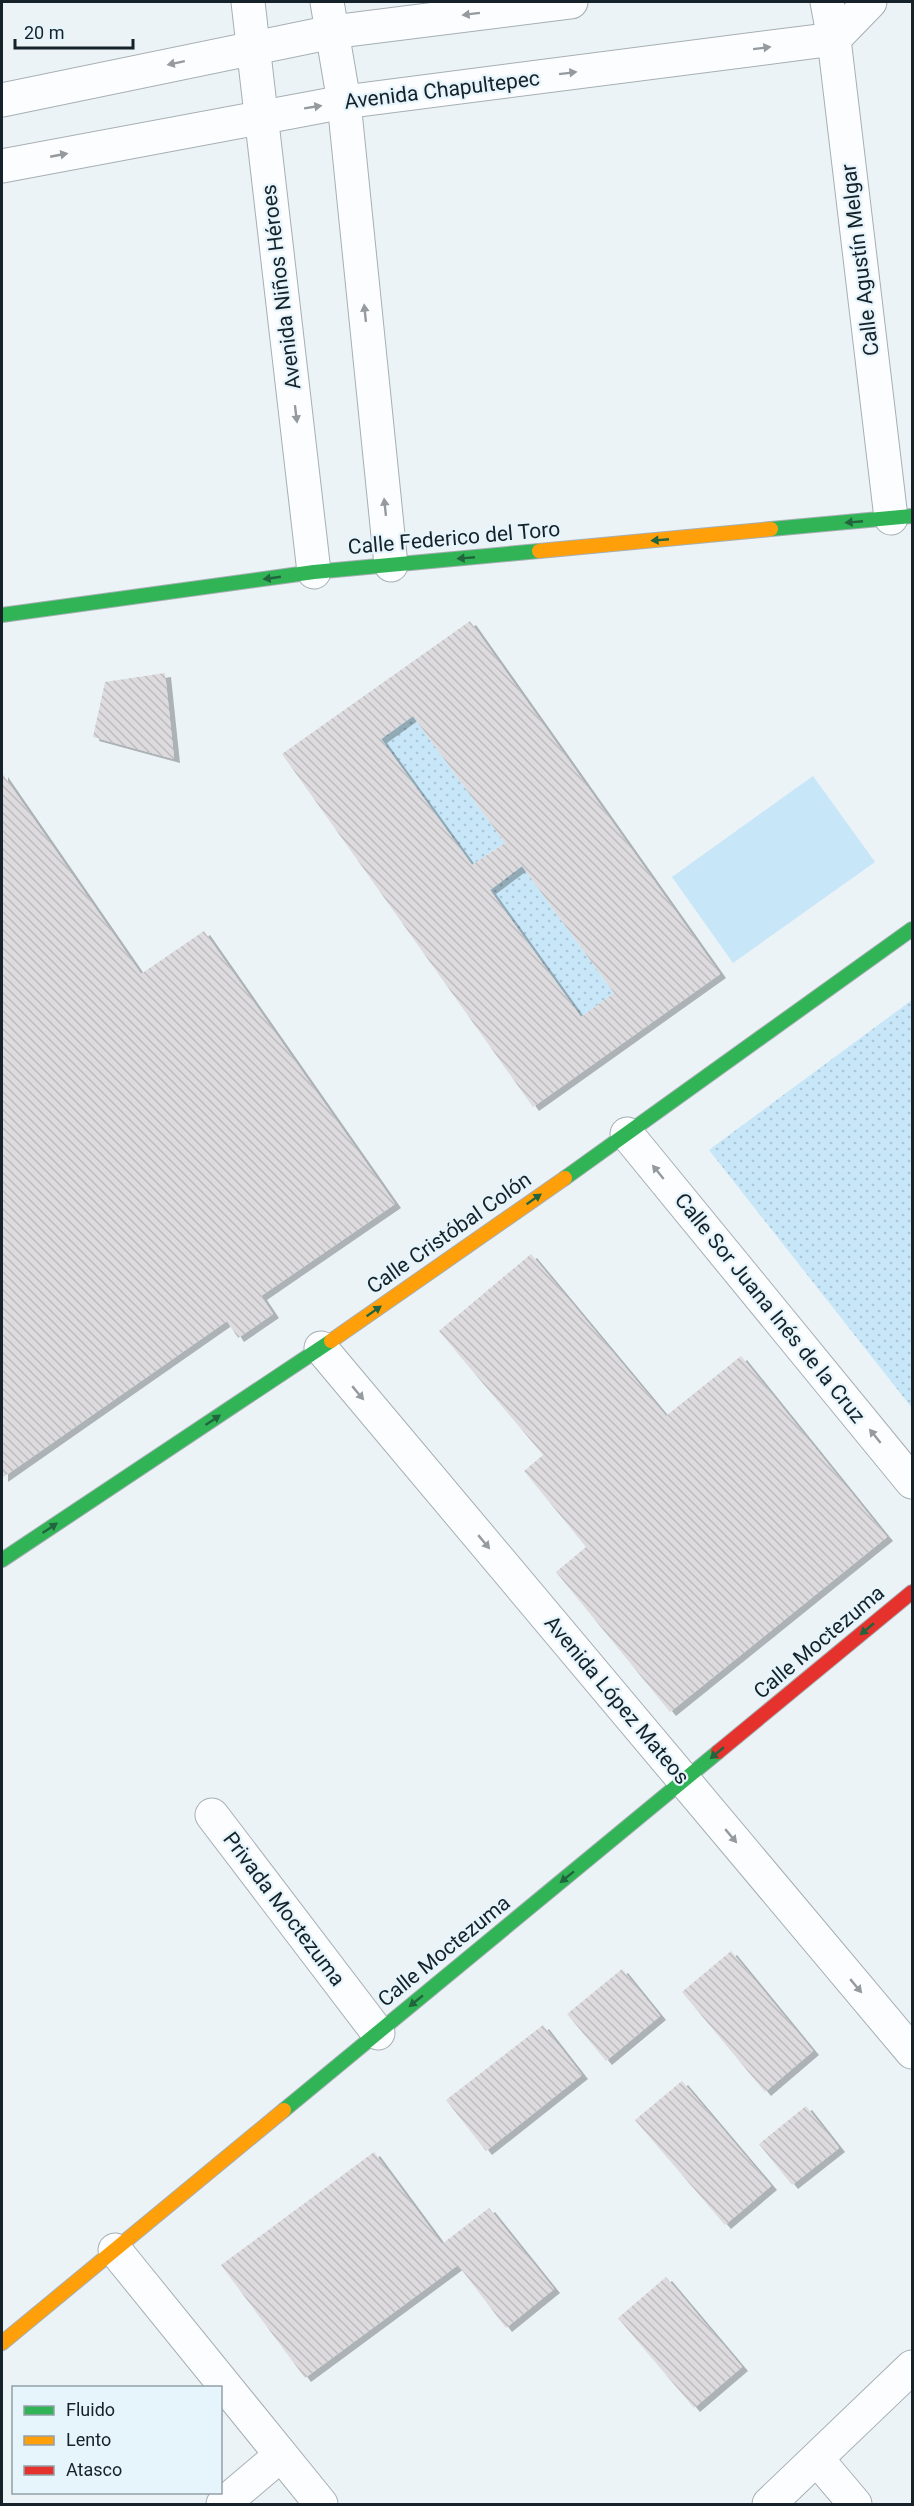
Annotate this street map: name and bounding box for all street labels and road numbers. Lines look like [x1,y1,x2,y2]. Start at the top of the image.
street label: Avenida Chapultepec [343,66,541,114]
street label: Calle Agustín Melgar [836,163,884,357]
street label: Avenida Niños Héroes [257,183,305,391]
street label: Calle Federico del Toro [347,517,561,559]
street label: Calle Cristóbal Colón [362,1167,536,1299]
street label: Calle Sor Juana Inés de la Cruz [670,1188,870,1428]
street label: Calle Moctezuma [749,1580,889,1704]
street label: Avenida López Mateos [540,1611,694,1789]
street label: Privada Moctezuma [218,1827,350,1991]
street label: Calle Moctezuma [373,1890,515,2012]

